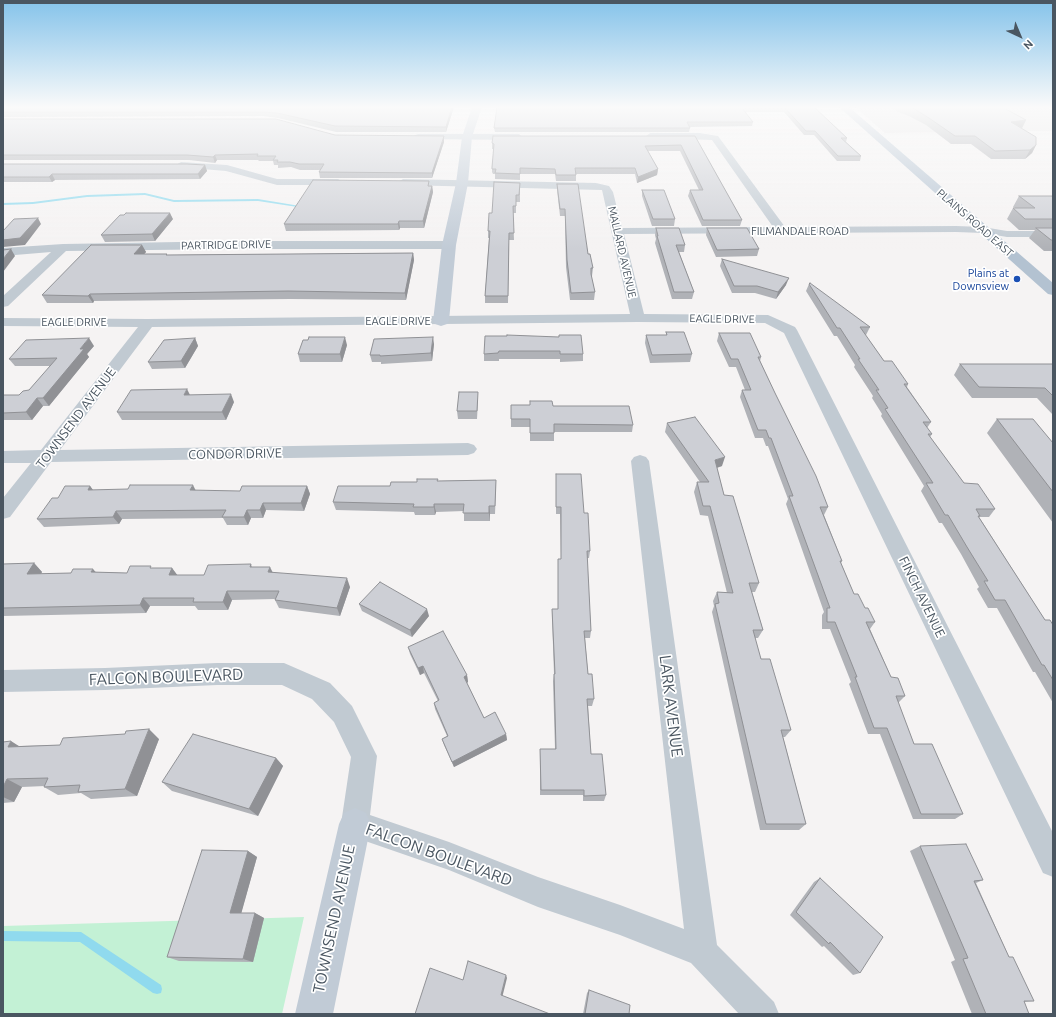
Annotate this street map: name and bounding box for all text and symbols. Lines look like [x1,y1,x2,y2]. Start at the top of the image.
north arrow [1000,16,1040,56]
text: N [1021,37,1035,52]
street label: PLAINS ROAD EAST [934,186,1016,260]
street label: MALLARD AVENUE [605,205,639,299]
street label: FILMANDALE ROAD [751,224,849,238]
street label: PARTRIDGE DRIVE [181,238,271,252]
place label: Plains at Downsview [953,266,1009,292]
marker: Plains at Downsview [1012,274,1022,284]
street label: EAGLE DRIVE [689,312,755,326]
street label: EAGLE DRIVE [365,314,431,328]
street label: EAGLE DRIVE [41,315,107,329]
street label: TOWNSEND AVENUE [33,364,119,472]
street label: CONDOR DRIVE [188,445,282,463]
street label: FINCH AVENUE [896,554,948,640]
street label: LARK AVENUE [655,654,687,758]
street label: FALCON BOULEVARD [88,665,244,689]
street label: FALCON BOULEVARD [363,820,515,890]
street label: TOWNSEND AVENUE [309,843,359,995]

